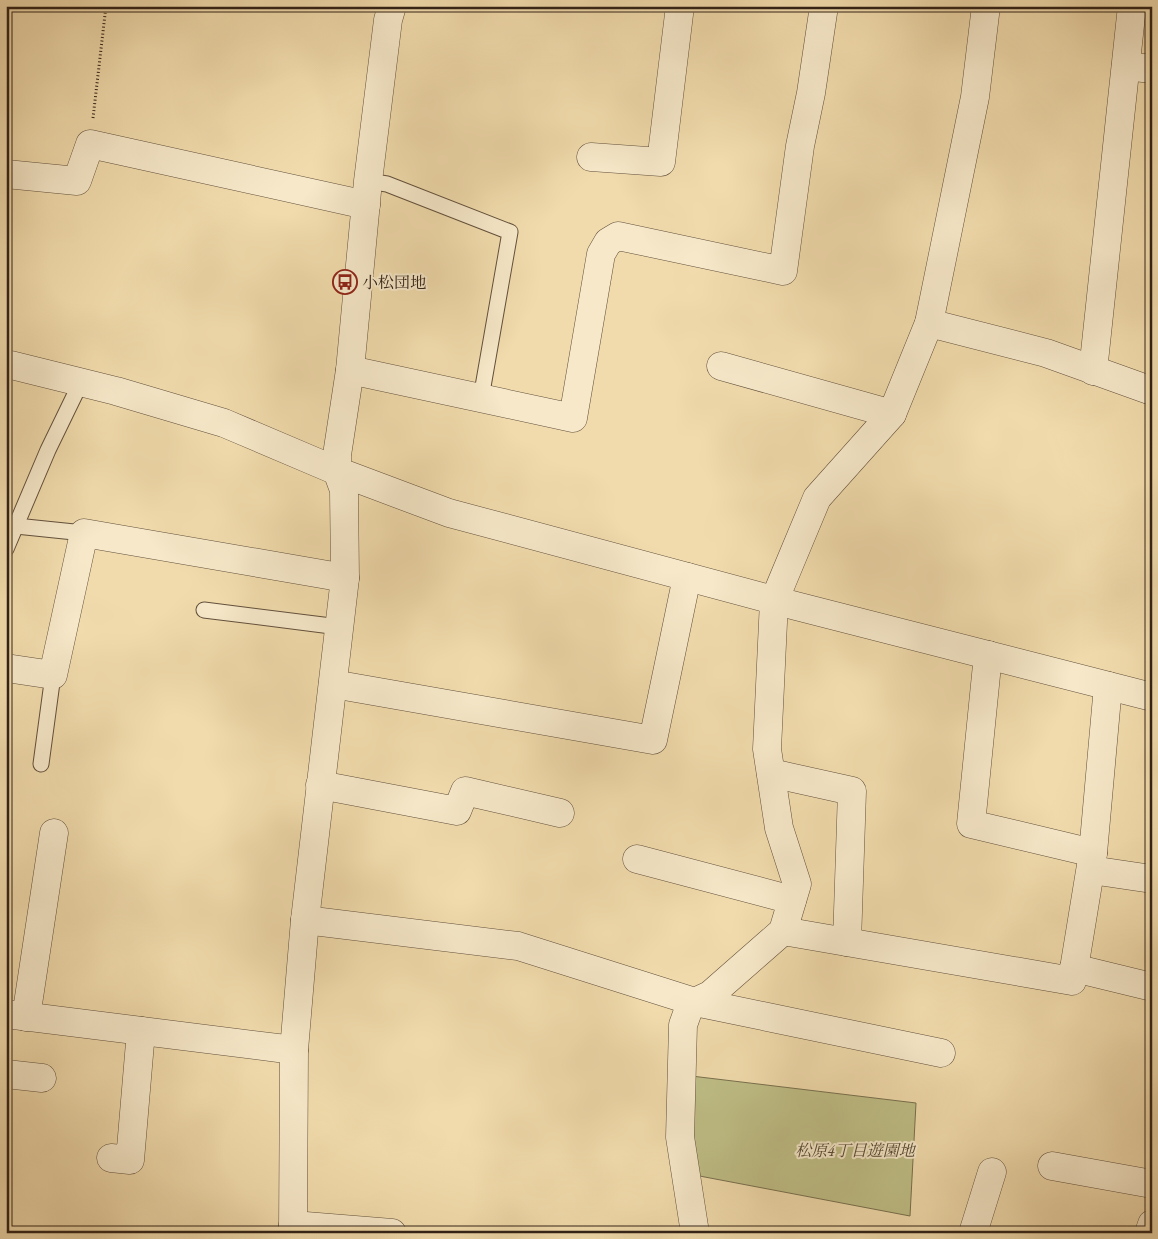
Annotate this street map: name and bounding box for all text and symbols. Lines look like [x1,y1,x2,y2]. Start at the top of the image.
bus stop icon: 小松団地 [332,269,358,295]
place label: 小松団地 [362,272,426,293]
park label: 松原4丁目遊園地 [795,1140,917,1161]

